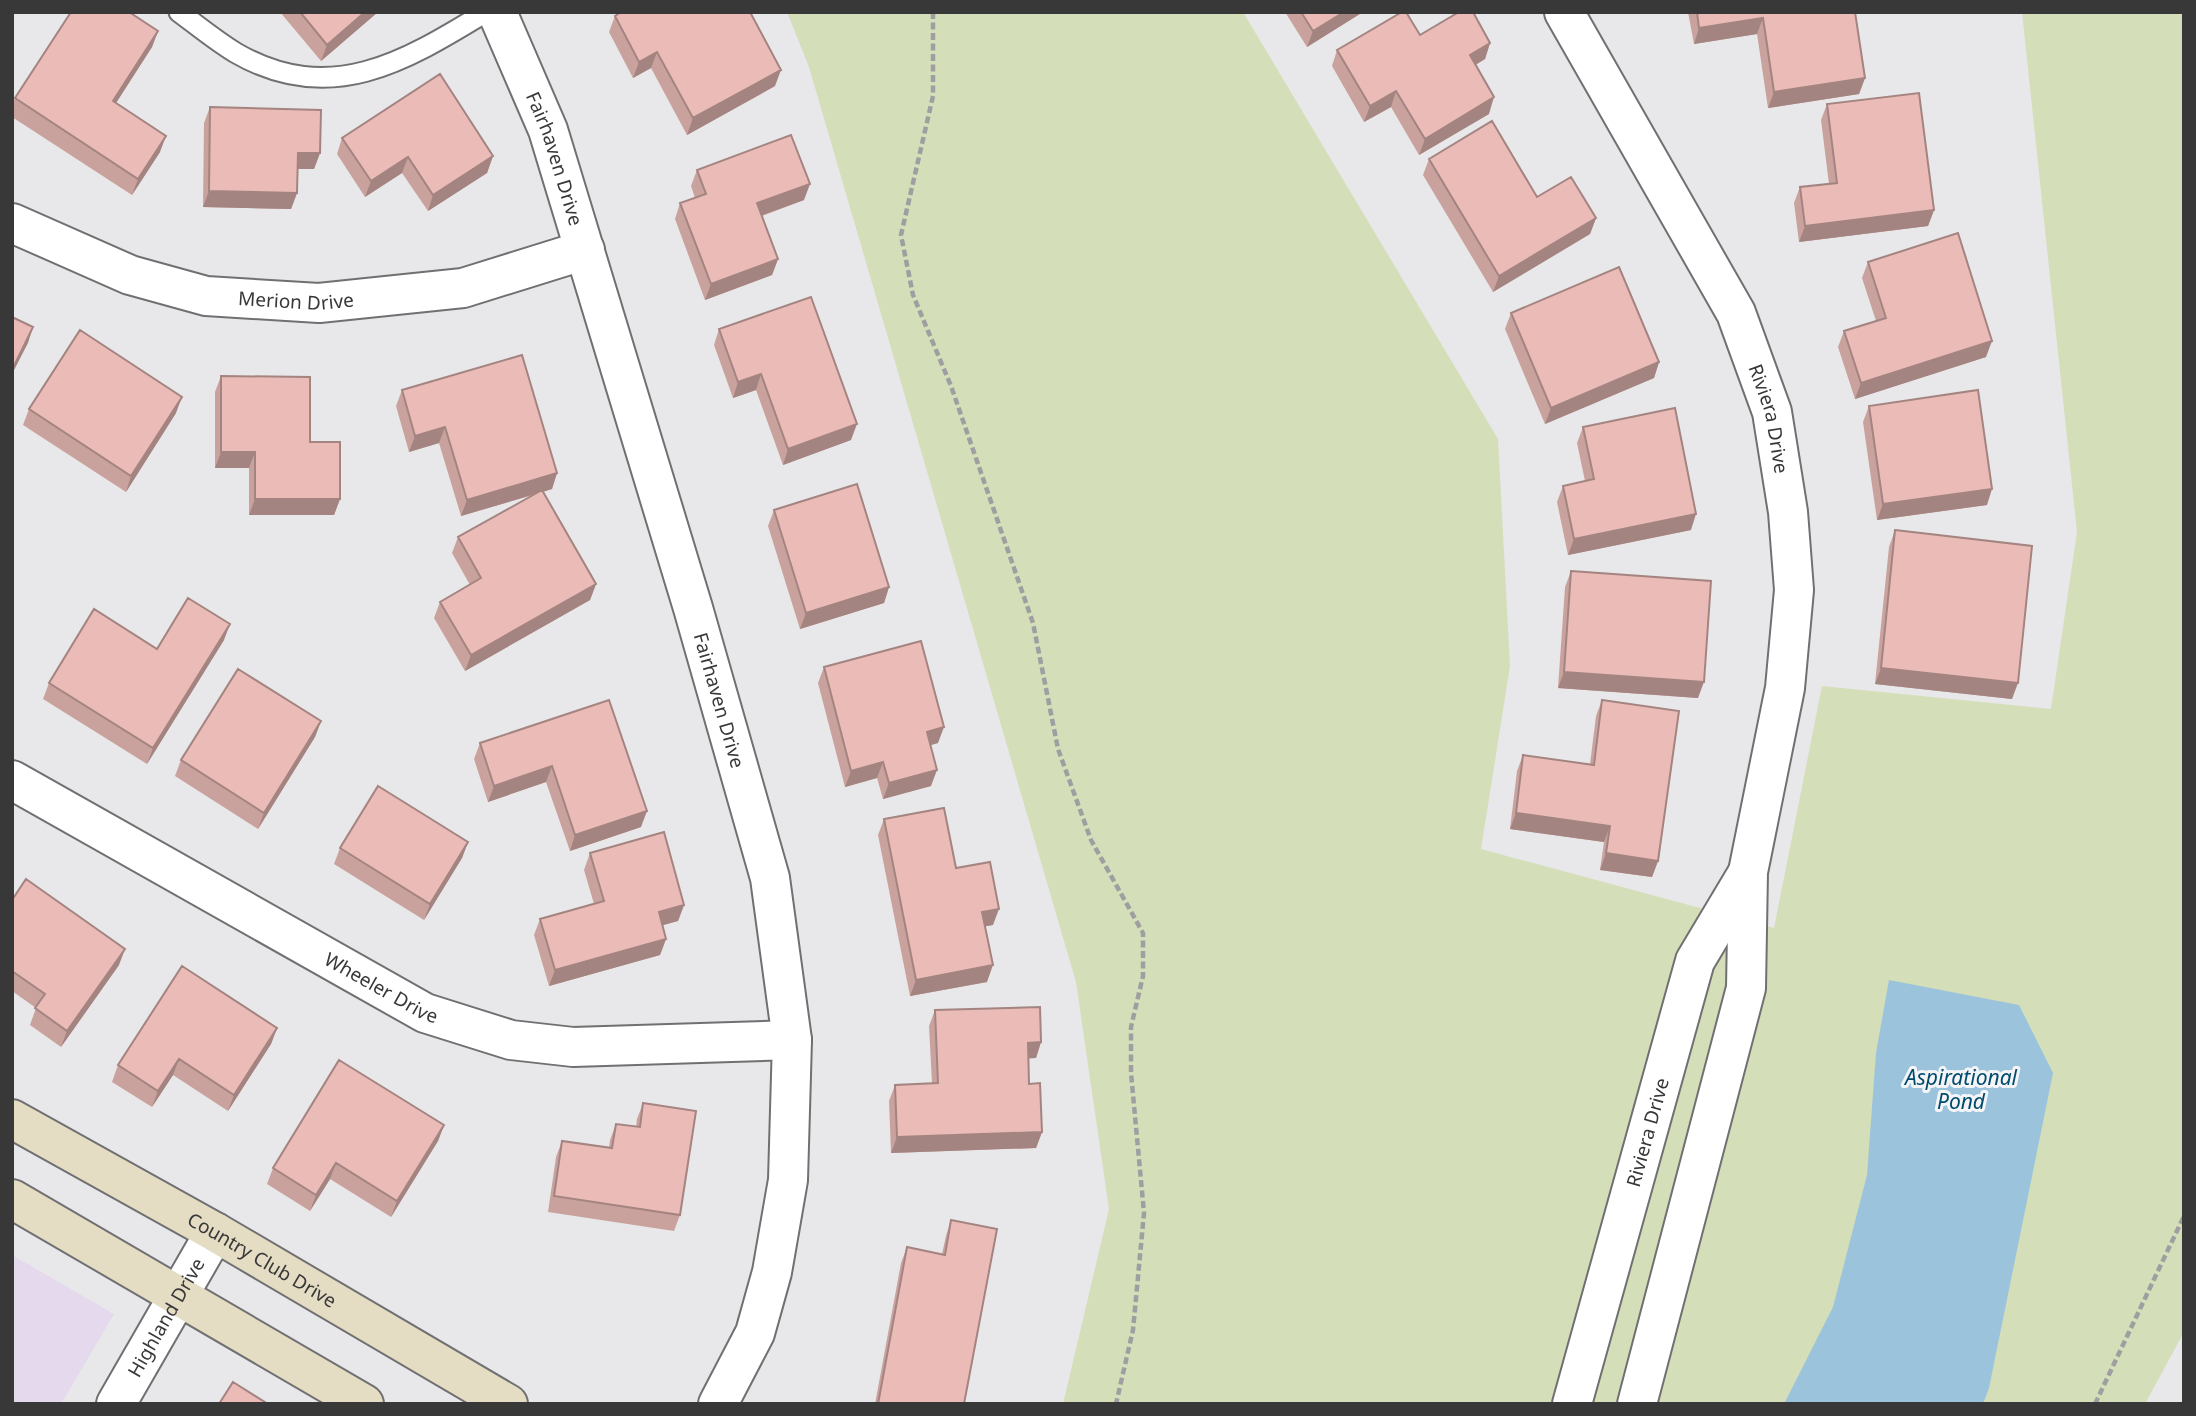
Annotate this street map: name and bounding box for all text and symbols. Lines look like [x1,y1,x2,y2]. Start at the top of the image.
street label: Fairhaven Drive [520,88,589,229]
street label: Merion Drive [237,285,355,316]
street label: Riviera Drive [1743,360,1795,475]
street label: Fairhaven Drive [688,629,751,771]
street label: Wheeler Drive [320,946,441,1029]
water label: Aspirational Pond [1903,1063,2018,1115]
street label: Riviera Drive [1620,1075,1675,1190]
street label: Country Club Drive [183,1206,341,1314]
street label: Highland Drive [121,1253,210,1382]

